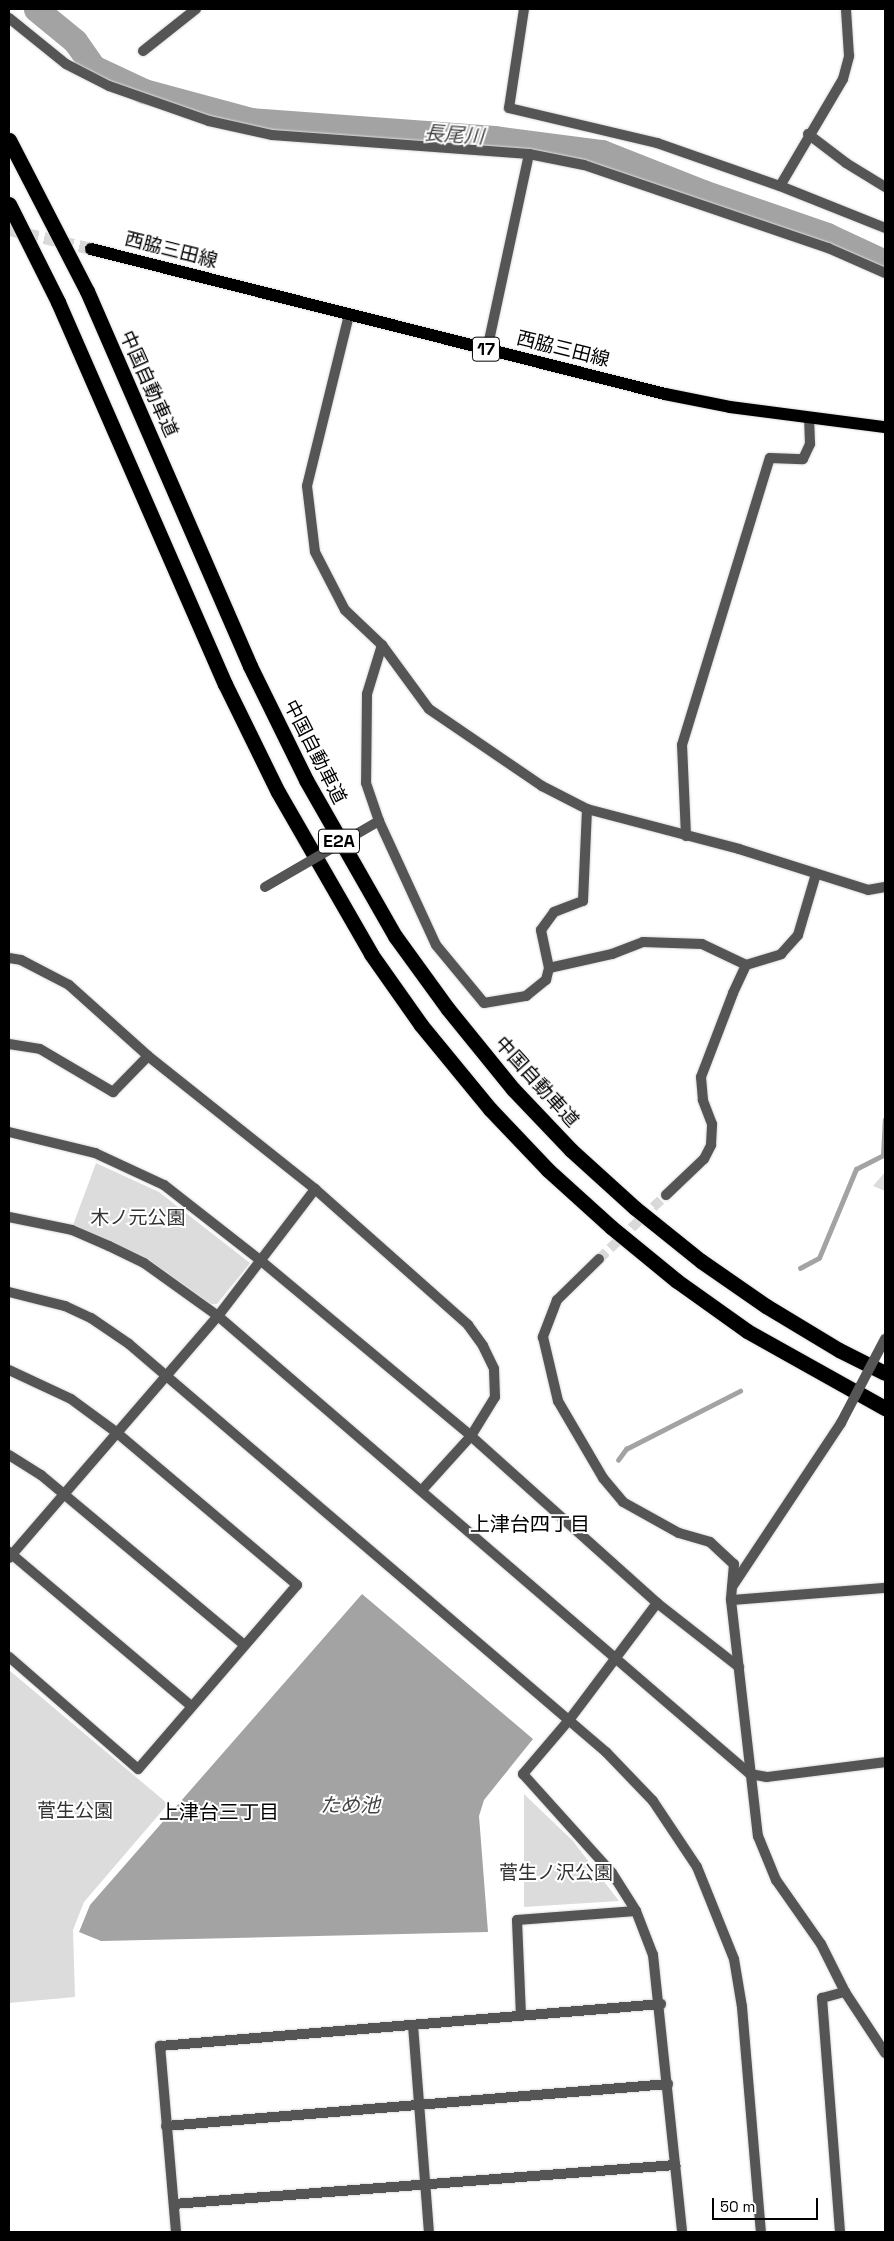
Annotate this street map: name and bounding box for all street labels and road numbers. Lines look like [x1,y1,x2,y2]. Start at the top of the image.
street label: 西脇三田線 [122,227,220,273]
street label: 西脇三田線 [514,326,612,372]
street label: 中国自動車道 [115,327,183,441]
road number: 17 [471,334,501,364]
street label: 中国自動車道 [279,696,351,808]
road number: E2A [318,826,360,856]
street label: 中国自動車道 [490,1032,584,1132]

